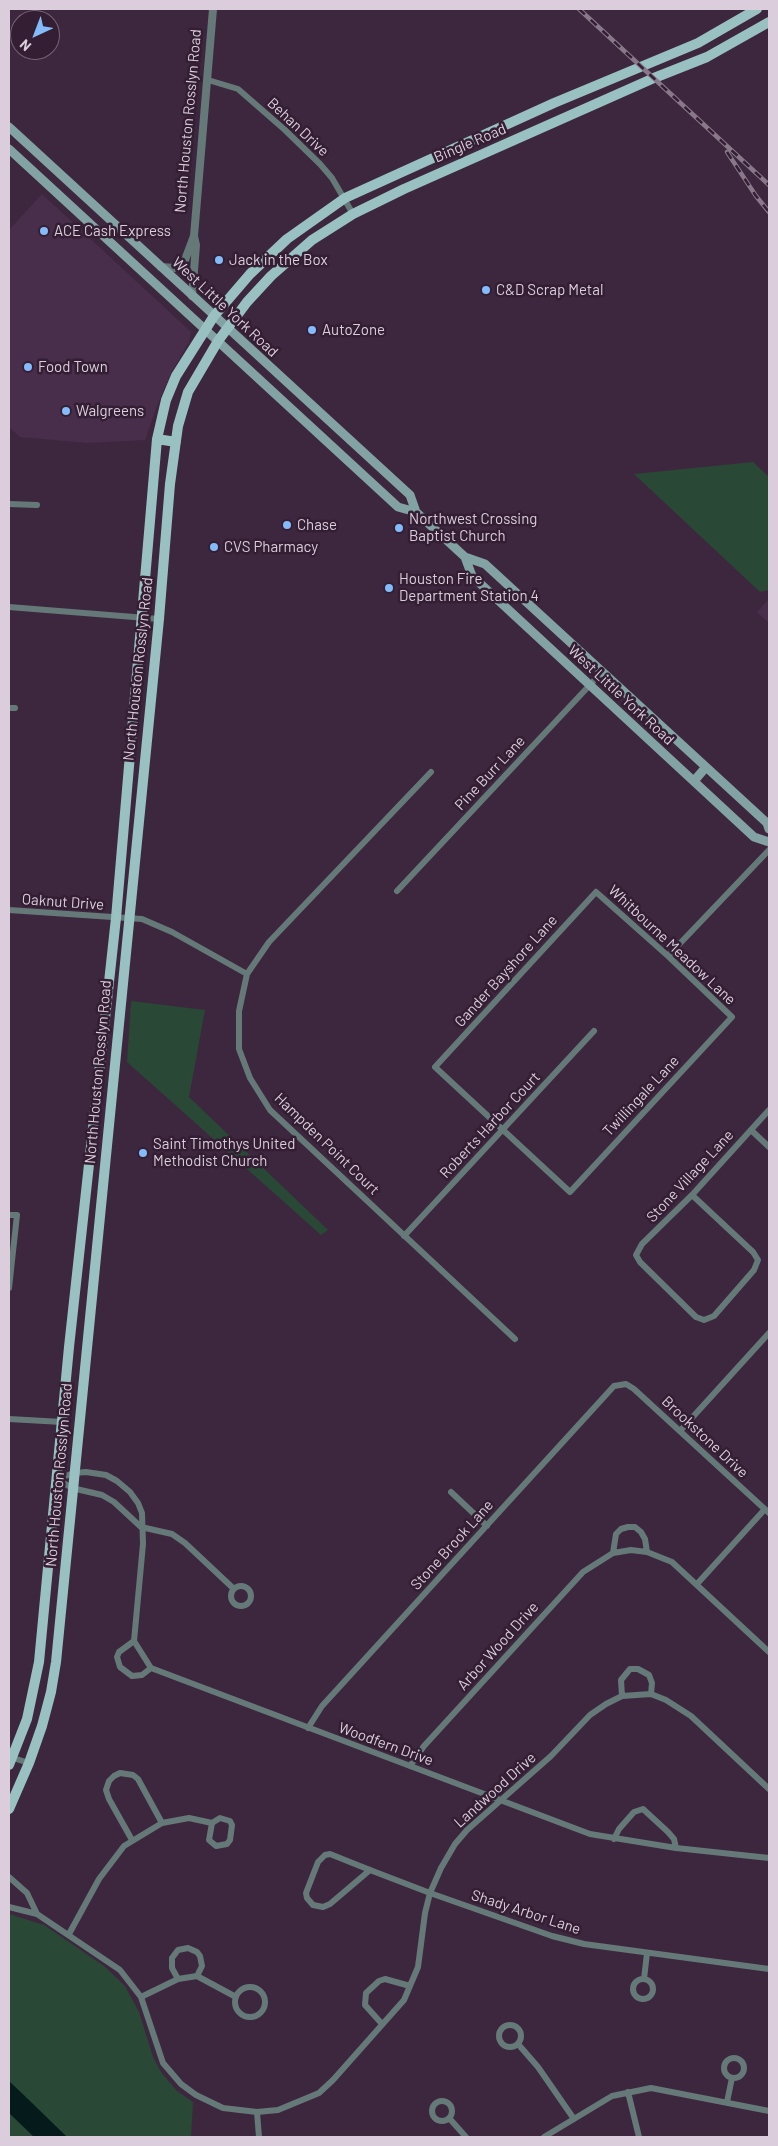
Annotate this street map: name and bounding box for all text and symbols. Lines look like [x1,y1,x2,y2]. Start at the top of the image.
north arrow [10,10,60,60]
street label: North Houston Rosslyn Road [171,28,205,214]
text: N [16,36,34,55]
street label: Behan Drive [263,94,333,160]
street label: Bingle Road [431,120,509,166]
place label: ACE Cash Express [54,222,171,240]
marker: ACE Cash Express [38,225,50,237]
place label: Jack in the Box [229,251,328,269]
street label: West Little York Road [168,253,282,361]
marker: Jack in the Box [213,254,225,266]
place label: C&D Scrap Metal [496,281,603,299]
marker: C&D Scrap Metal [480,284,492,296]
place label: AutoZone [322,321,385,339]
marker: AutoZone [306,324,318,336]
place label: Food Town [38,358,108,376]
marker: Food Town [22,361,34,373]
place label: Walgreens [76,402,144,420]
marker: Walgreens [60,405,72,417]
place label: Northwest Crossing Baptist Church [409,510,537,545]
place label: Chase [297,516,337,534]
marker: Chase [281,519,293,531]
marker: Northwest Crossing Baptist Church [393,522,405,534]
place label: CVS Pharmacy [224,538,318,556]
marker: CVS Pharmacy [208,541,220,553]
place label: Houston Fire Department Station 4 [399,570,539,605]
street label: North Houston Rosslyn Road [119,576,157,762]
marker: Houston Fire Department Station 4 [383,582,395,594]
street label: West Little York Road [564,641,678,749]
street label: Pine Burr Lane [451,732,529,814]
street label: Whitbourne Meadow Lane [605,881,739,1009]
street label: Oaknut Drive [21,890,105,914]
street label: Gander Bayshore Lane [451,911,561,1031]
street label: North Houston Rosslyn Road [81,979,115,1165]
street label: Twillingale Lane [599,1052,683,1140]
street label: Roberts Harbor Court [436,1068,544,1182]
street label: Hampden Point Court [271,1089,383,1199]
street label: Stone Village Lane [643,1126,737,1226]
place label: Saint Timothys United Methodist Church [153,1135,295,1170]
marker: Saint Timothys United Methodist Church [137,1147,149,1159]
street label: North Houston Rosslyn Road [42,1382,76,1568]
street label: Brookstone Drive [658,1392,752,1482]
street label: Stone Brook Lane [407,1496,497,1594]
street label: Arbor Wood Drive [454,1598,542,1694]
street label: Woodfern Drive [336,1719,436,1769]
street label: Landwood Drive [450,1749,540,1831]
street label: Shady Arbor Lane [469,1886,583,1938]

